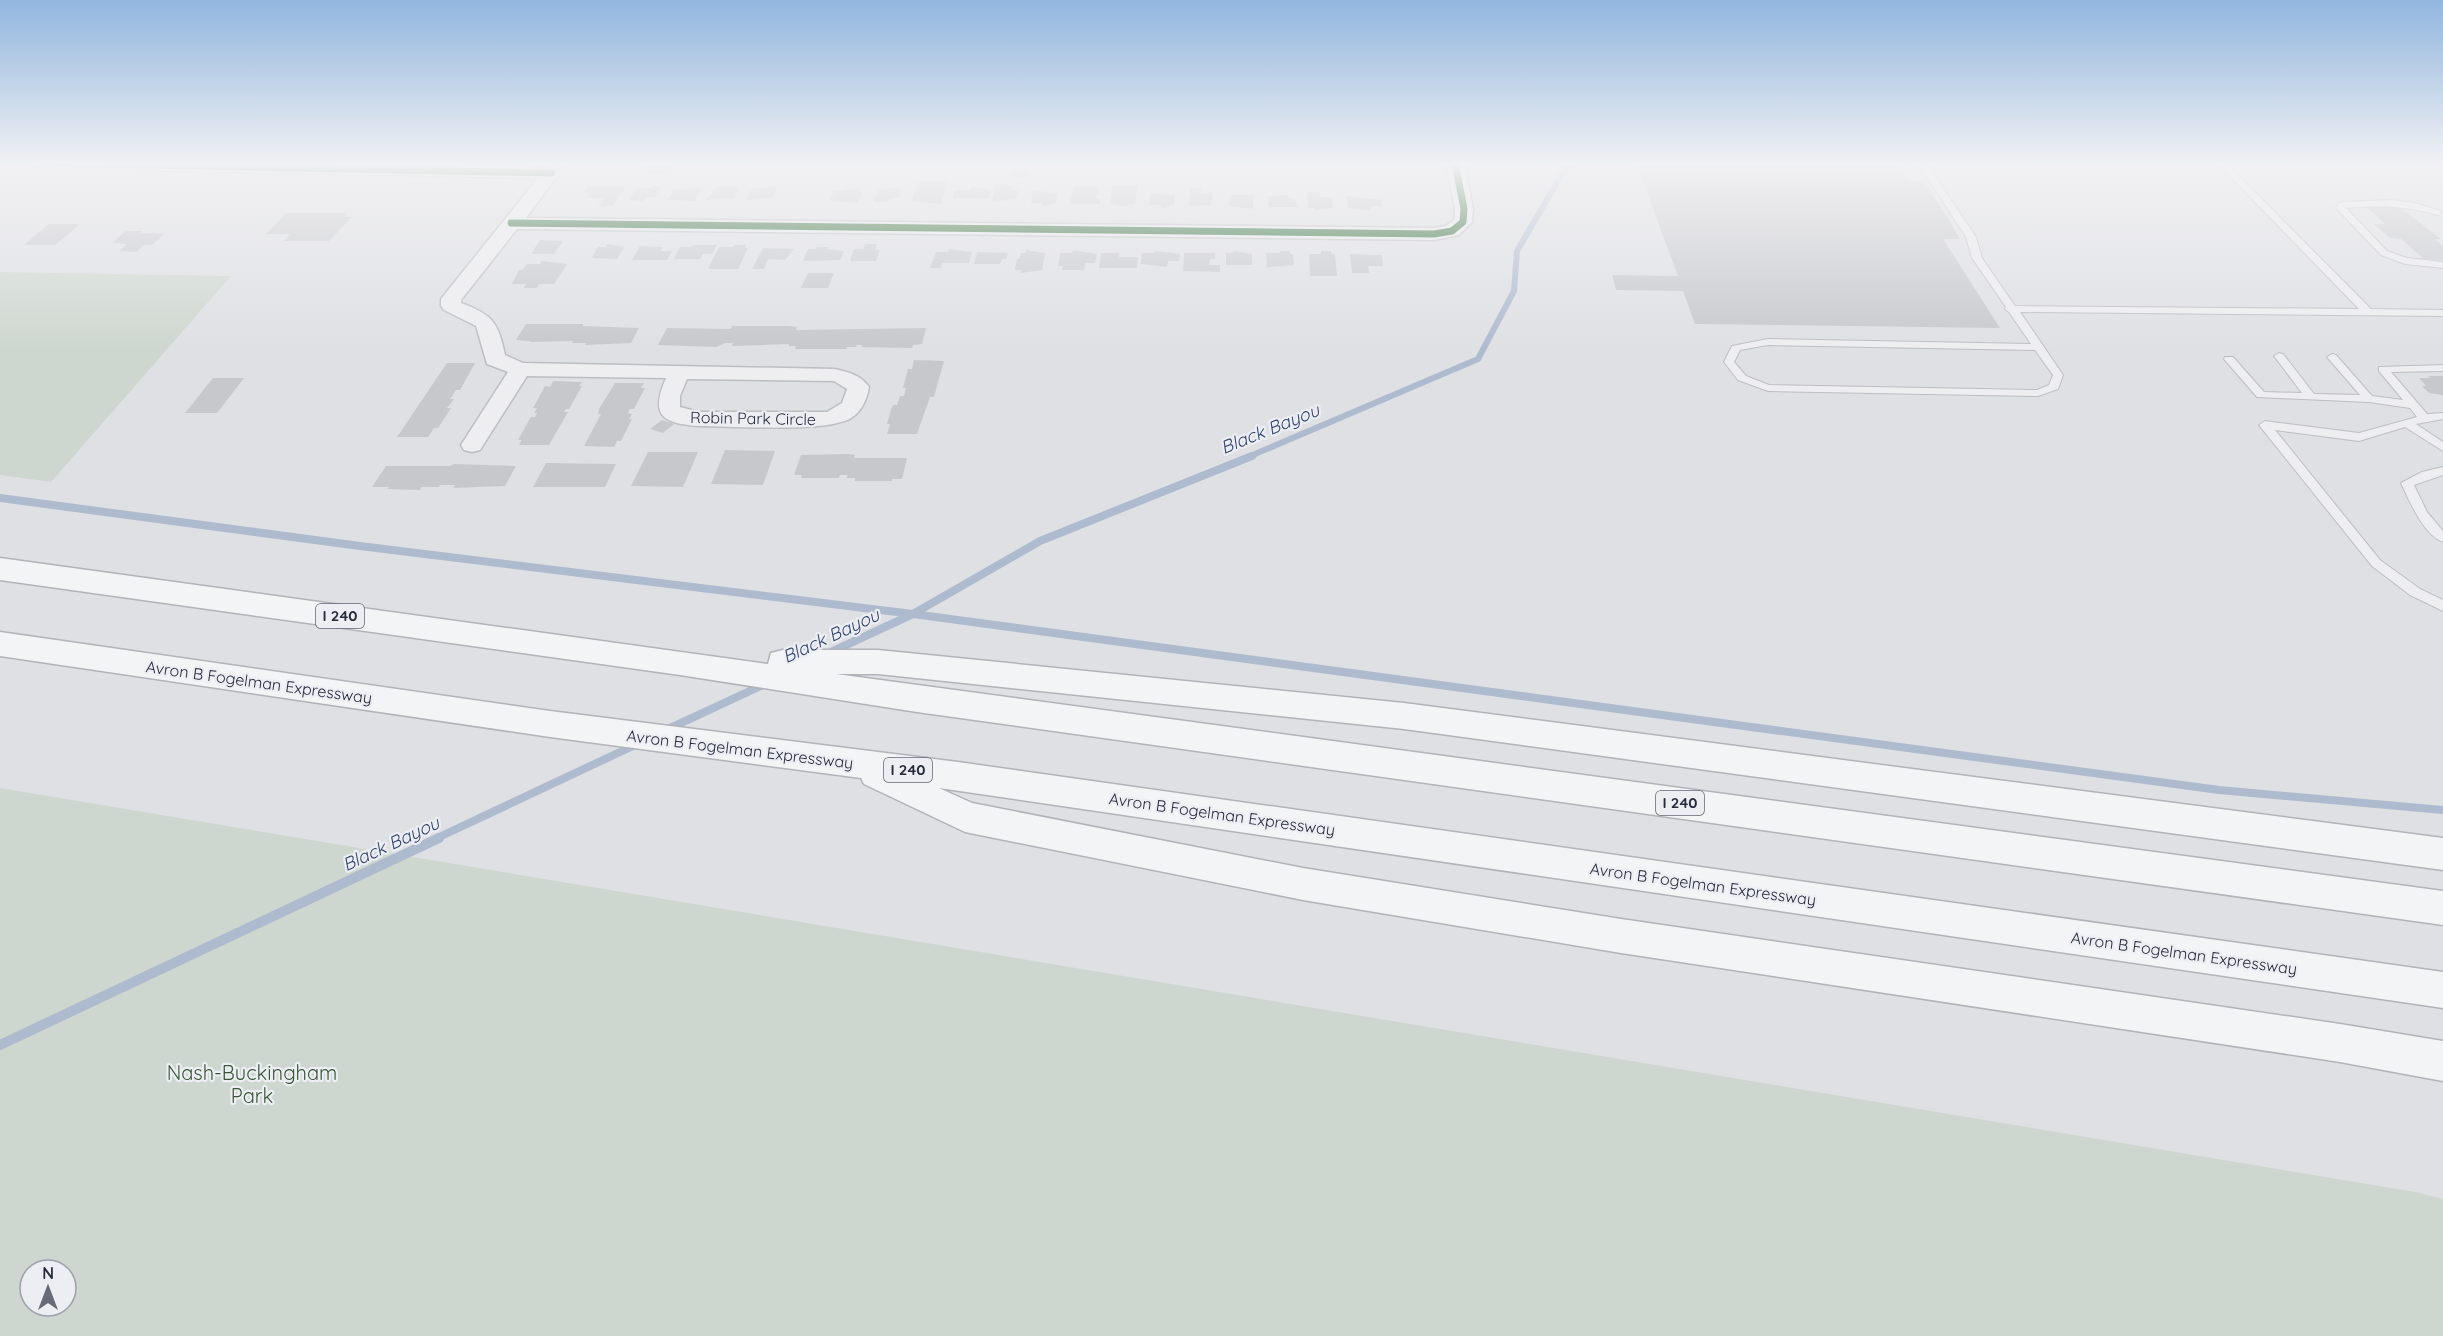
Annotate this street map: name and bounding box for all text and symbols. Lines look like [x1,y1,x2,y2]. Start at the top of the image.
water label: Black Bayou [1217,398,1324,459]
street label: Robin Park Circle [690,407,816,429]
water label: Black Bayou [779,602,885,668]
road number: I 240 [316,604,364,628]
street label: Avron B Fogelman Expressway [145,656,373,708]
street label: Avron B Fogelman Expressway [625,725,855,773]
road number: I 240 [884,758,932,782]
street label: Avron B Fogelman Expressway [1108,788,1336,840]
road number: I 240 [1656,791,1704,815]
water label: Black Bayou [339,810,445,876]
street label: Avron B Fogelman Expressway [1589,858,1817,910]
street label: Avron B Fogelman Expressway [2070,927,2298,979]
park label: Nash-Buckingham Park [167,1060,337,1108]
north arrow [18,1258,78,1318]
text: N [42,1263,54,1283]

